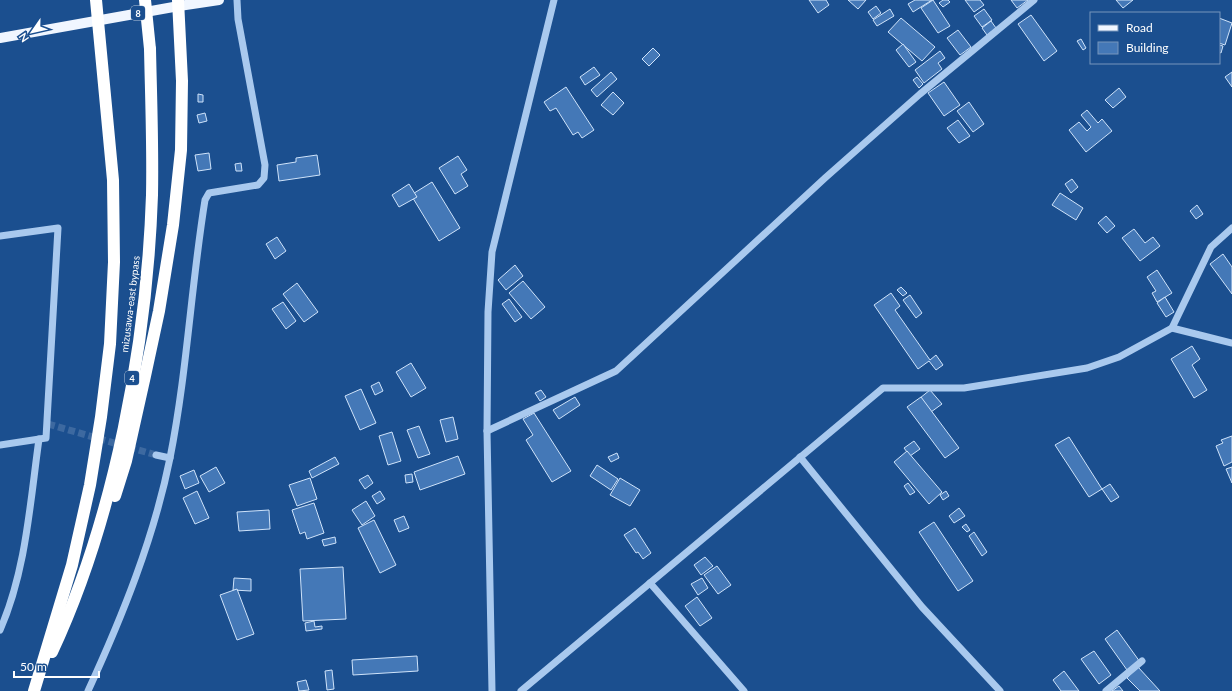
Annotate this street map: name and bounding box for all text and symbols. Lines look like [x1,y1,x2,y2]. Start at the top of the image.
road number: 8 [131,6,145,20]
north arrow [12,12,52,52]
legend [1090,12,1220,64]
text: Road [1126,20,1153,35]
text: N [16,31,31,45]
text: Building [1126,40,1169,55]
street label: mizusawa-east bypass [118,255,142,353]
road number: 4 [125,371,139,385]
scale bar [14,653,99,679]
text: 50 m [20,659,47,674]

